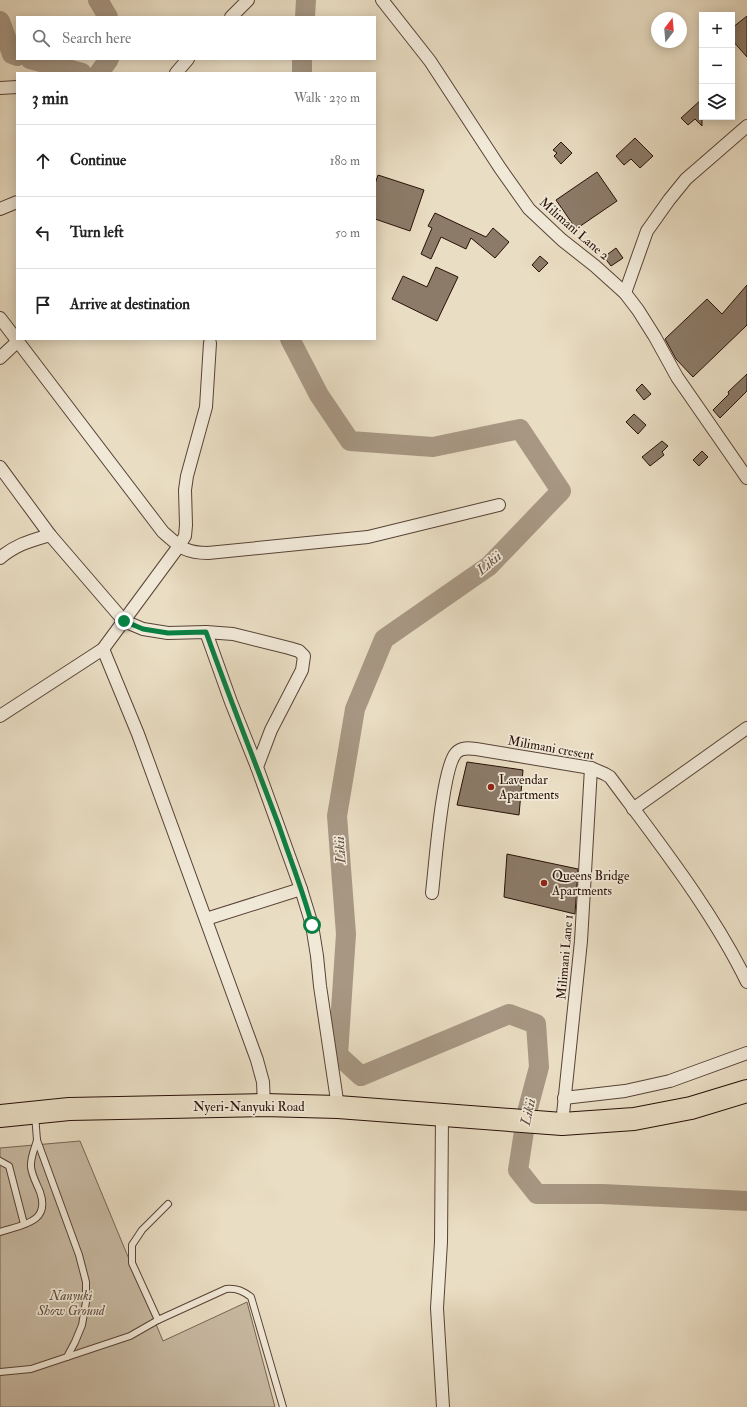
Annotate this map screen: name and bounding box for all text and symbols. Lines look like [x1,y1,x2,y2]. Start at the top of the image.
north arrow [651,12,687,48]
map controls [699,12,735,120]
button: + [699,12,735,48]
search box [16,16,376,60]
icon: search [30,27,52,49]
text: Search here [62,29,131,48]
button: − [699,48,735,84]
button: layers [699,84,735,120]
text: 3 min [32,88,69,109]
text: Walk · 230 m [294,90,360,106]
icon: ahead [32,150,54,172]
text: Continue [70,151,126,170]
text: 180 m [330,153,360,169]
street label: Milimani Lane 2 [536,194,613,264]
icon: left [32,222,54,244]
text: Turn left [70,223,124,242]
text: 50 m [335,225,360,241]
icon: arrive [32,294,54,316]
text: Arrive at destination [70,295,190,314]
water label: Likii [472,547,505,579]
route end [115,612,133,630]
street label: Milimani cresent [507,733,595,763]
place label: Lavendar Apartments [498,772,560,804]
marker: Lavendar Apartments [486,782,496,792]
water label: Likii [331,836,350,865]
place label: Queens Bridge Apartments [551,868,630,900]
marker: Queens Bridge Apartments [539,878,549,888]
street label: Milimani Lane 1 [553,913,577,1000]
route start [303,916,321,934]
water label: Likii [517,1097,539,1128]
street label: Nyeri-Nanyuki Road [193,1099,305,1116]
park label: Nanyuki Show Ground [36,1288,106,1319]

